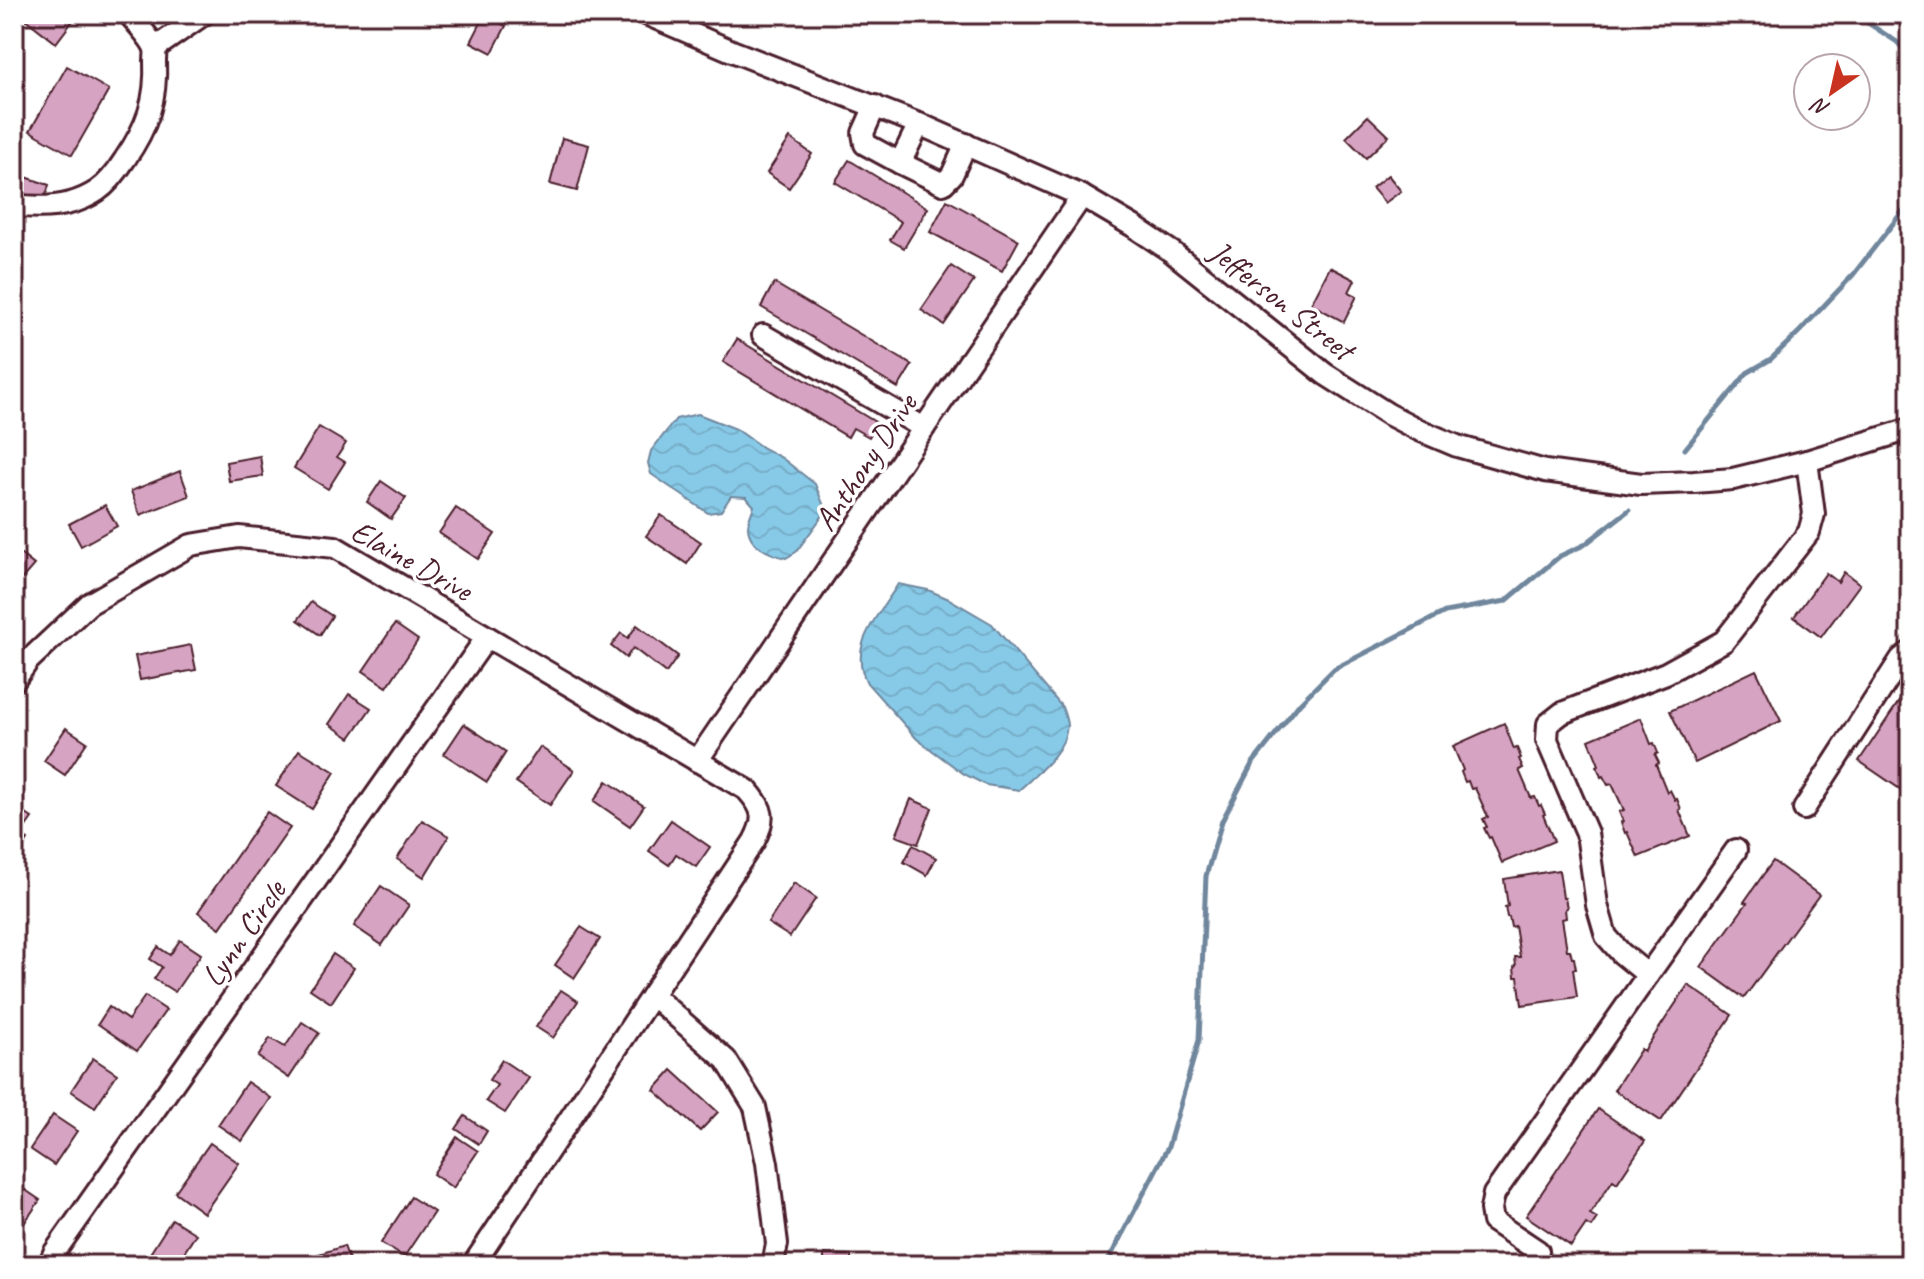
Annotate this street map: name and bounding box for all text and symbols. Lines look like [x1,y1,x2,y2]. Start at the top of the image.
north arrow [1792,52,1872,132]
text: N [1805,90,1835,123]
street label: Jefferson Street [1200,230,1365,372]
street label: Anthony Drive [805,384,928,539]
street label: Elaine Drive [344,510,482,612]
street label: Lynn Circle [192,870,296,994]

